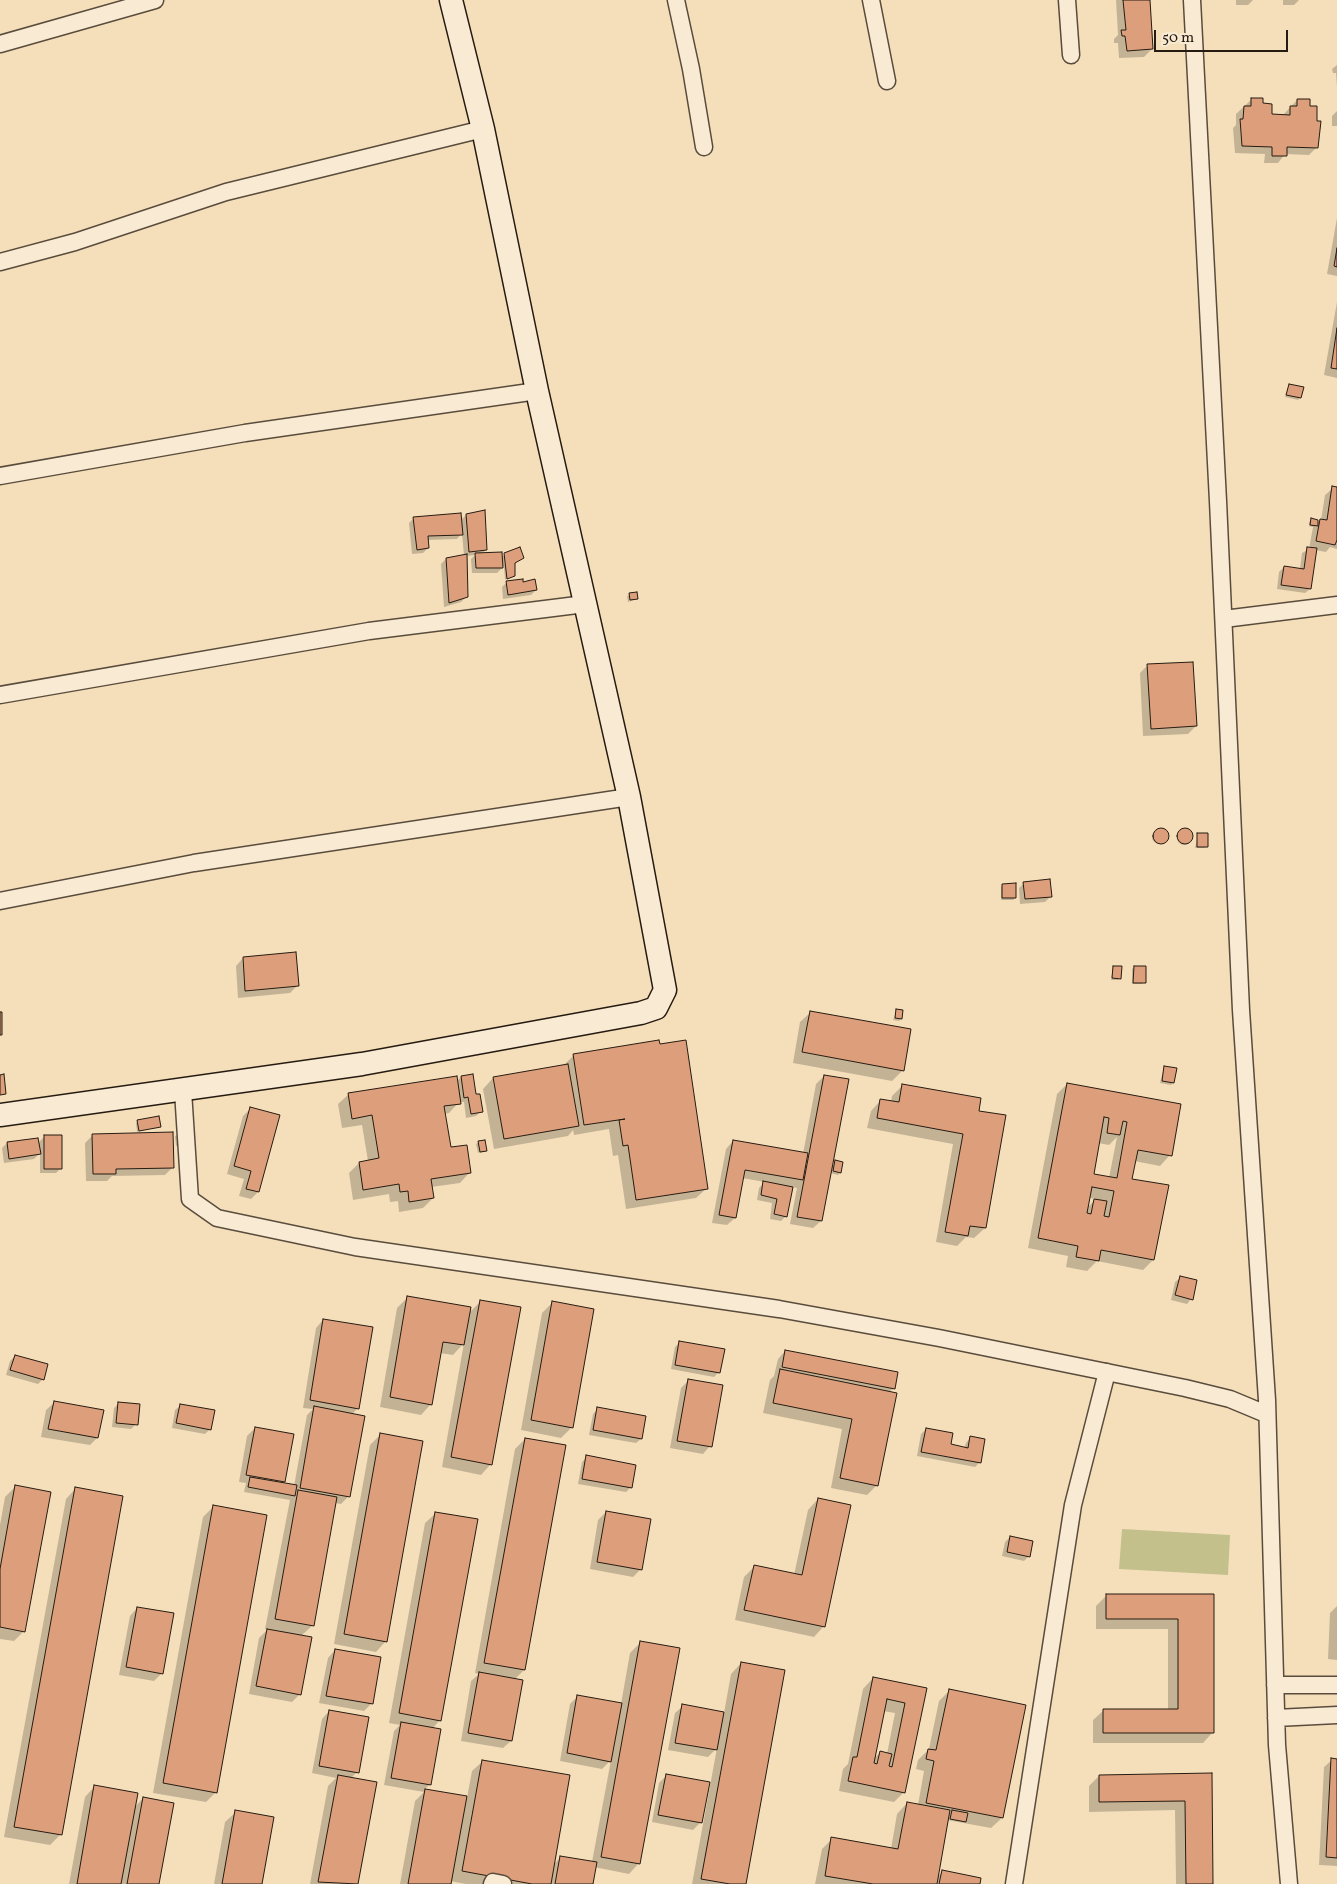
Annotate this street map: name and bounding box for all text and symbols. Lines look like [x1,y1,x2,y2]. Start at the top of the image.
scale bar [1157,20,1291,52]
text: 50 m [1162,28,1194,49]

